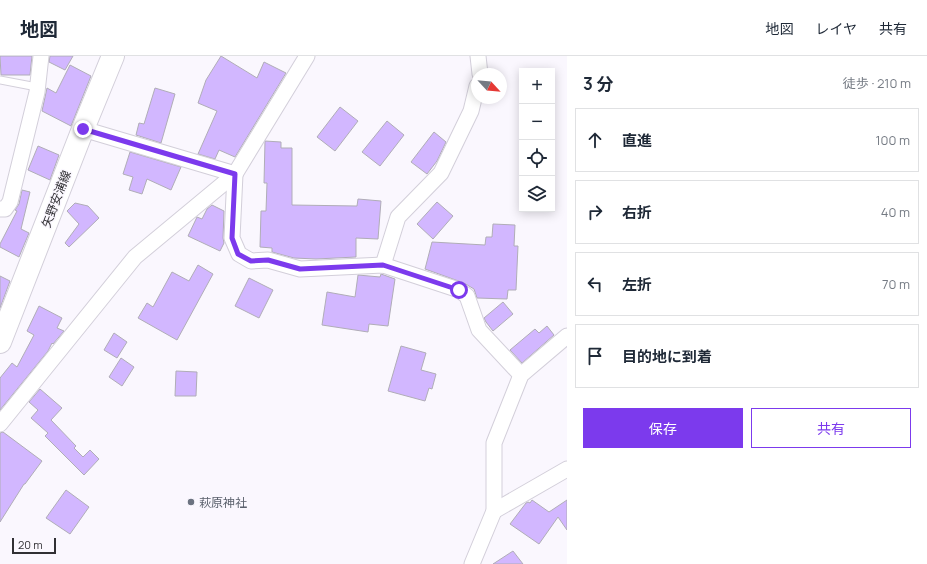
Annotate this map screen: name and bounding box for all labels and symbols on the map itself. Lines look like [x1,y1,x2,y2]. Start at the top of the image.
north arrow [471,68,507,104]
route end [74,120,92,138]
street label: 矢野安浦線 [37,168,75,230]
route start [450,281,468,299]
place label: 萩原神社 [199,494,247,511]
marker: 萩原神社 [186,497,196,507]
scale bar [12,536,56,555]

